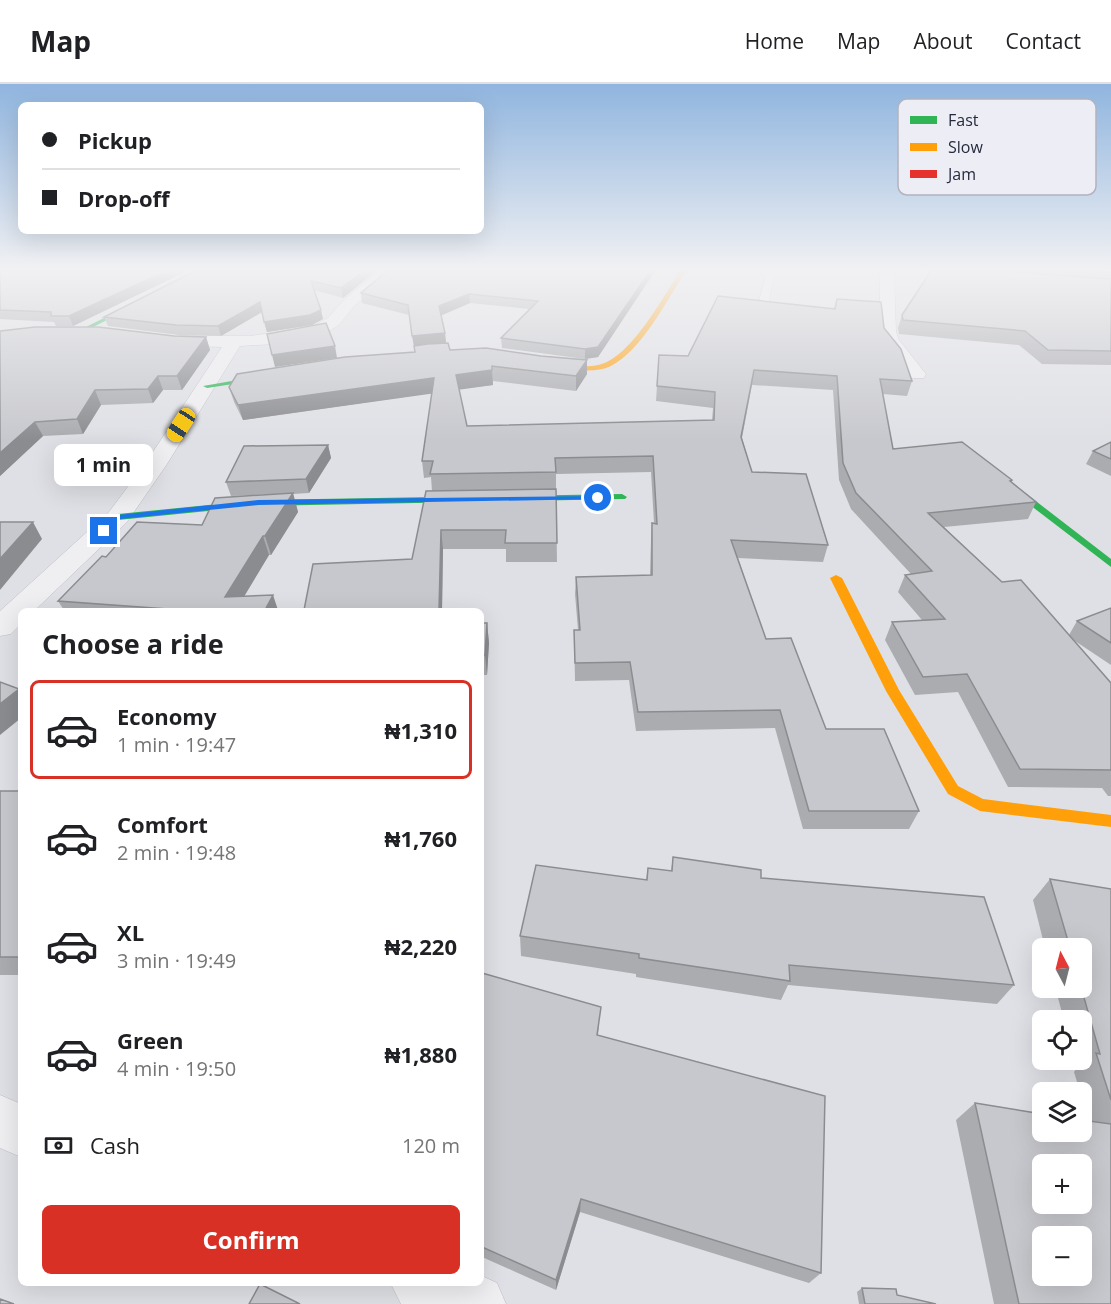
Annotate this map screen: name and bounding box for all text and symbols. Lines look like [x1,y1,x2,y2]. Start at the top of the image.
text: Map [30,22,91,60]
text: Home [745,27,804,55]
text: Map [837,27,880,55]
text: About [913,27,973,55]
text: Contact [1006,27,1081,55]
legend [898,99,1096,195]
text: Fast [948,109,979,131]
text: Pickup [78,125,152,155]
text: Slow [948,136,983,158]
text: Jam [946,163,976,185]
text: Drop-off [78,183,170,213]
car [164,405,198,445]
callout: 1 min [54,444,154,486]
text: 1 min [76,451,131,478]
route start [584,484,611,511]
route end [90,517,117,544]
text: Choose a ride [42,625,224,662]
text: Economy [117,701,216,731]
icon: car [45,703,99,757]
text: ₦1,310 [385,715,457,745]
text: 1 min · 19:47 [117,731,236,758]
text: Comfort [117,809,208,839]
icon: car [45,811,99,865]
text: ₦1,760 [385,823,457,853]
text: 2 min · 19:48 [117,839,236,866]
text: XL [117,917,144,947]
icon: car [45,919,99,973]
text: ₦2,220 [385,931,457,961]
north arrow [1032,938,1092,998]
map controls [1032,938,1092,1286]
text: 3 min · 19:49 [117,947,236,974]
button: locate [1032,1010,1092,1070]
text: Green [117,1025,183,1055]
icon: car [45,1027,99,1081]
text: ₦1,880 [385,1039,457,1069]
text: 4 min · 19:50 [117,1055,236,1082]
button: layers [1032,1082,1092,1142]
icon: cash [42,1129,75,1162]
text: Cash [90,1130,140,1160]
text: 120 m [402,1132,460,1159]
button: + [1032,1154,1092,1214]
button: Confirm [42,1205,460,1274]
button: − [1032,1226,1092,1286]

